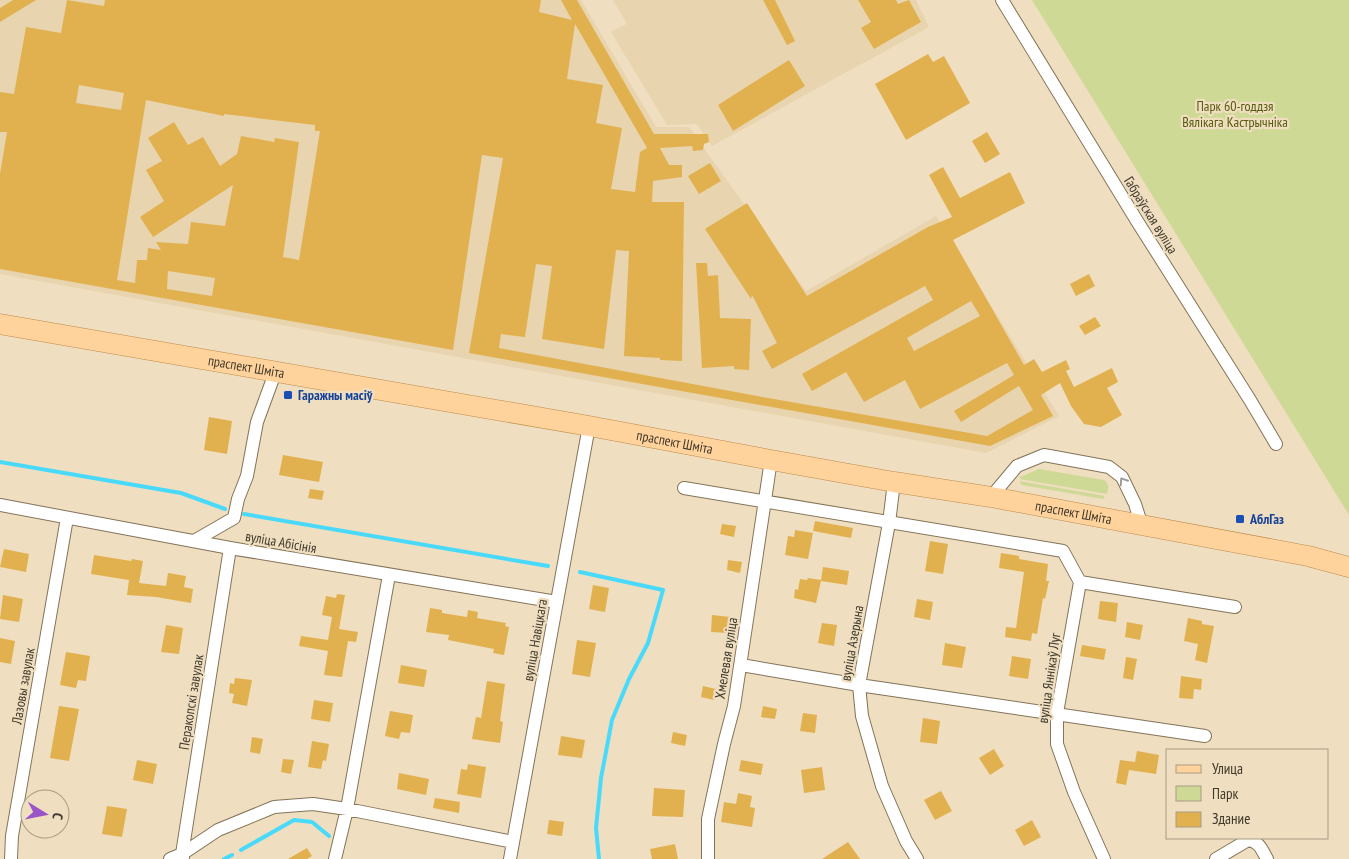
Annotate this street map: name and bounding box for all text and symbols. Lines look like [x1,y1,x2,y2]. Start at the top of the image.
park label: Парк 60-годдзя Вялікага Кастрычніка [1182,97,1288,131]
street label: Габраўская вуліца [1120,173,1182,257]
street label: праспект Шміта [207,351,286,382]
place label: Гаражны масіў [298,386,373,404]
marker: Гаражны масіў [282,389,294,401]
street label: праспект Шміта [635,426,714,458]
one-way arrow [1120,478,1129,487]
street label: праспект Шміта [1034,496,1113,528]
place label: АблГаз [1249,510,1284,528]
marker: АблГаз [1234,513,1246,525]
street label: вуліца Абісінія [244,527,318,557]
street label: вуліца Навіцкага [519,598,551,682]
street label: вуліца Азерына [836,604,868,682]
street label: Хмелевая вуліца [711,616,741,700]
street label: вуліца Яннікаў Луг [1034,631,1064,724]
street label: Лазовы завулак [7,646,39,727]
street label: Перакопскі завулак [175,652,208,751]
legend [1166,749,1329,839]
text: Улица [1212,759,1243,778]
text: Парк [1212,784,1238,803]
north arrow [20,789,70,839]
text: Здание [1212,809,1250,828]
text: С [48,812,67,822]

